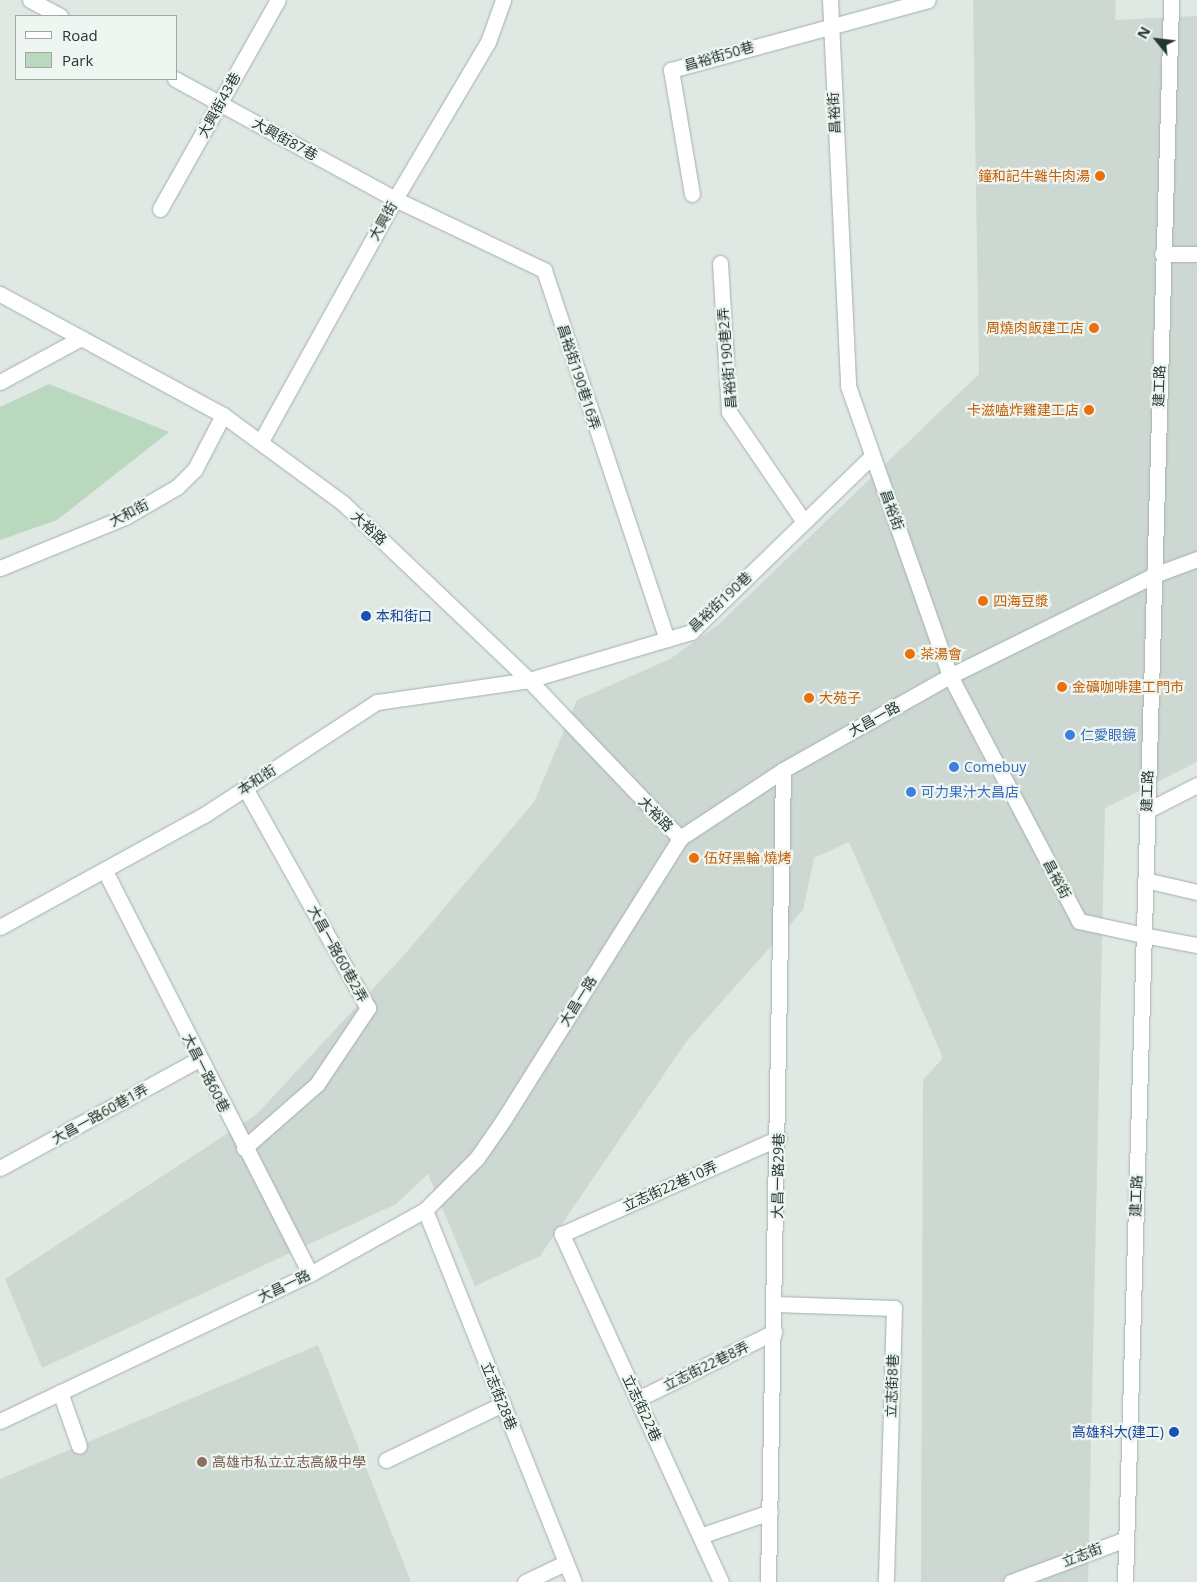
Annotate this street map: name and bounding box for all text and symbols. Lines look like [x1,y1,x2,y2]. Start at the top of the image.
legend [15,15,178,80]
north arrow [1132,15,1182,65]
text: N [1132,23,1155,42]
text: Road [62,25,98,45]
street label: 昌裕街50巷 [682,38,756,74]
text: Park [62,50,93,70]
street label: 大興街43巷 [194,69,244,141]
street label: 昌裕街 [825,92,843,134]
street label: 大興街87巷 [249,114,321,164]
place label: 鐘和記牛雜牛肉湯 [978,168,1090,184]
marker: 鐘和記牛雜牛肉湯 [1094,170,1106,182]
street label: 大興街 [365,199,401,243]
street label: 昌裕街190巷2弄 [714,306,740,410]
place label: 周燒肉飯建工店 [986,320,1084,336]
street label: 昌裕街190巷16弄 [554,322,604,432]
marker: 周燒肉飯建工店 [1088,322,1100,334]
street label: 建工路 [1150,365,1168,407]
place label: 卡滋嗑炸雞建工店 [967,402,1079,418]
marker: 卡滋嗑炸雞建工店 [1083,404,1095,416]
street label: 昌裕街 [877,487,907,533]
street label: 大和街 [106,496,152,530]
street label: 大裕路 [348,508,390,548]
street label: 昌裕街190巷 [685,569,755,635]
place label: 四海豆漿 [993,593,1049,609]
marker: 四海豆漿 [977,595,989,607]
place label: 本和街口 [376,608,432,624]
marker: 本和街口 [360,610,372,622]
place label: 茶湯會 [920,646,962,662]
marker: 茶湯會 [904,648,916,660]
place label: 金礦咖啡建工門市 [1072,679,1184,695]
marker: 金礦咖啡建工門市 [1056,681,1068,693]
place label: 大苑子 [819,690,861,706]
marker: 大苑子 [803,692,815,704]
street label: 大昌一路 [845,698,903,740]
place label: 仁愛眼鏡 [1080,727,1136,743]
marker: 仁愛眼鏡 [1064,729,1076,741]
place label: Comebuy [964,759,1026,775]
marker: Comebuy [948,761,960,773]
street label: 本和街 [235,762,279,798]
street label: 建工路 [1138,770,1156,812]
place label: 可力果汁大昌店 [921,784,1019,800]
marker: 可力果汁大昌店 [905,786,917,798]
street label: 大裕路 [635,793,677,835]
place label: 伍好黑輪 燒烤 [704,850,792,866]
marker: 伍好黑輪 燒烤 [688,852,700,864]
street label: 昌裕街 [1040,857,1074,901]
street label: 大昌一路60巷2弄 [304,903,372,1005]
street label: 大昌一路 [556,973,600,1029]
street label: 大昌一路60巷 [179,1031,233,1115]
street label: 大昌一路60巷1弄 [49,1080,151,1148]
street label: 大昌一路29巷 [769,1133,787,1219]
street label: 立志街22巷10弄 [620,1158,720,1214]
street label: 建工路 [1127,1175,1145,1217]
street label: 大昌一路 [255,1266,313,1306]
street label: 立志街22巷8弄 [660,1338,752,1394]
street label: 立志街8巷 [882,1354,902,1418]
street label: 立志街28巷 [478,1359,520,1433]
street label: 立志街22巷 [619,1372,665,1444]
place label: 高雄科大(建工) [1072,1424,1164,1440]
marker: 高雄科大(建工) [1168,1426,1180,1438]
place label: 高雄市私立立志高級中學 [212,1454,366,1470]
marker: 高雄市私立立志高級中學 [196,1456,208,1468]
street label: 立志街 [1059,1540,1105,1570]

